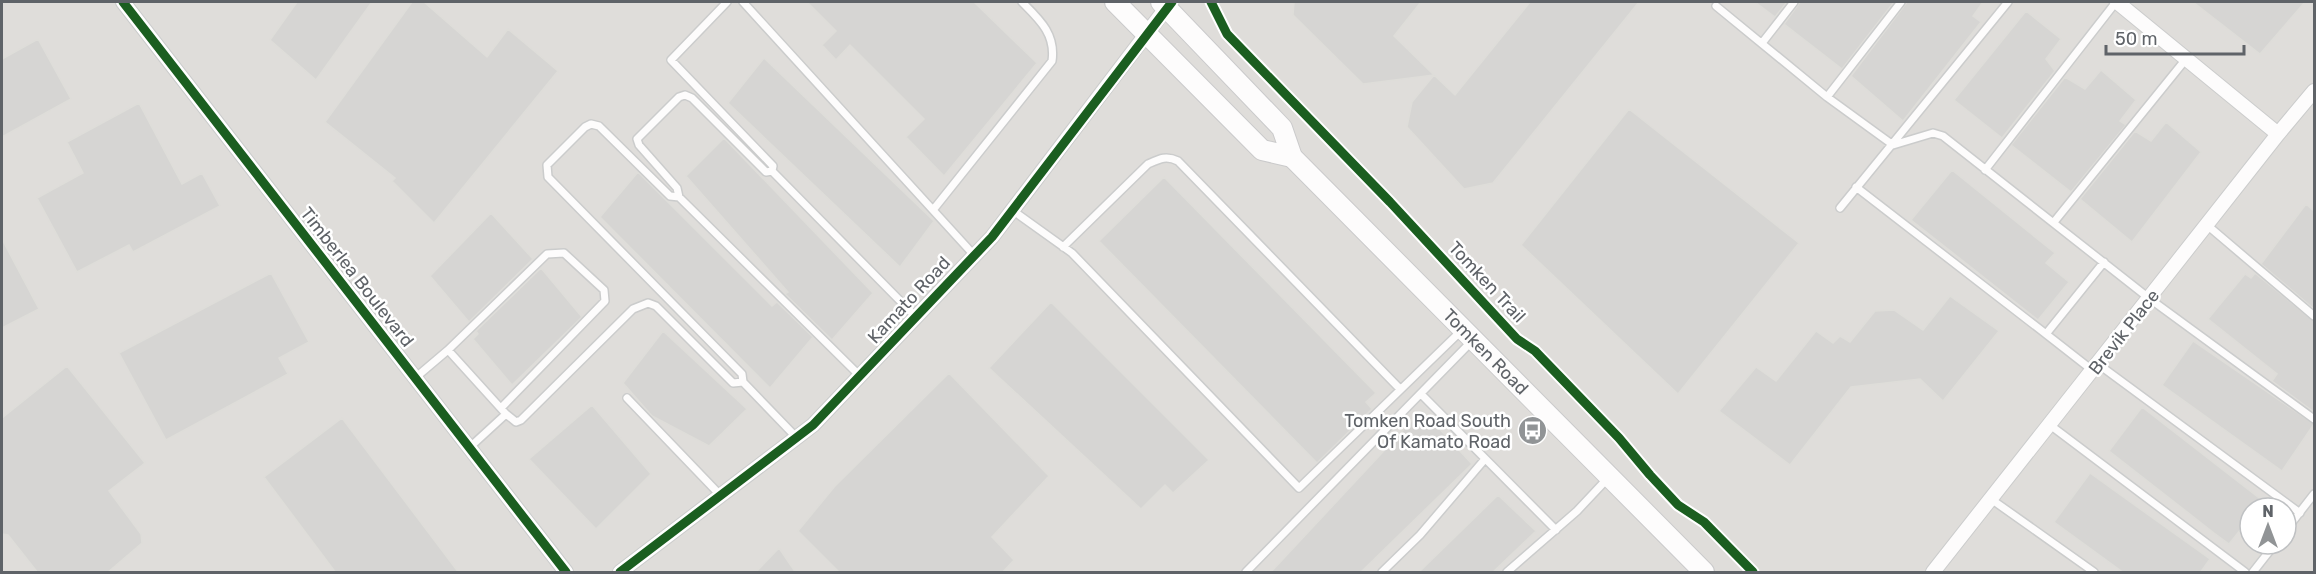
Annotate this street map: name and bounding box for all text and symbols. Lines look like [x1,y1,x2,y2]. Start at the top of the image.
scale bar [2106,18,2244,56]
text: 50 m [2115,28,2158,50]
street label: Timberlea Boulevard [296,203,418,351]
street label: Tomken Trail [1444,237,1530,327]
street label: Kamato Road [863,252,955,348]
street label: Brevik Place [2084,285,2164,379]
street label: Tomken Road [1438,304,1533,399]
place label: Tomken Road South Of Kamato Road [1344,410,1511,453]
bus stop icon: Tomken Road South Of Kamato Road [1516,415,1548,447]
north arrow [2238,496,2298,556]
text: N [2262,502,2274,521]

